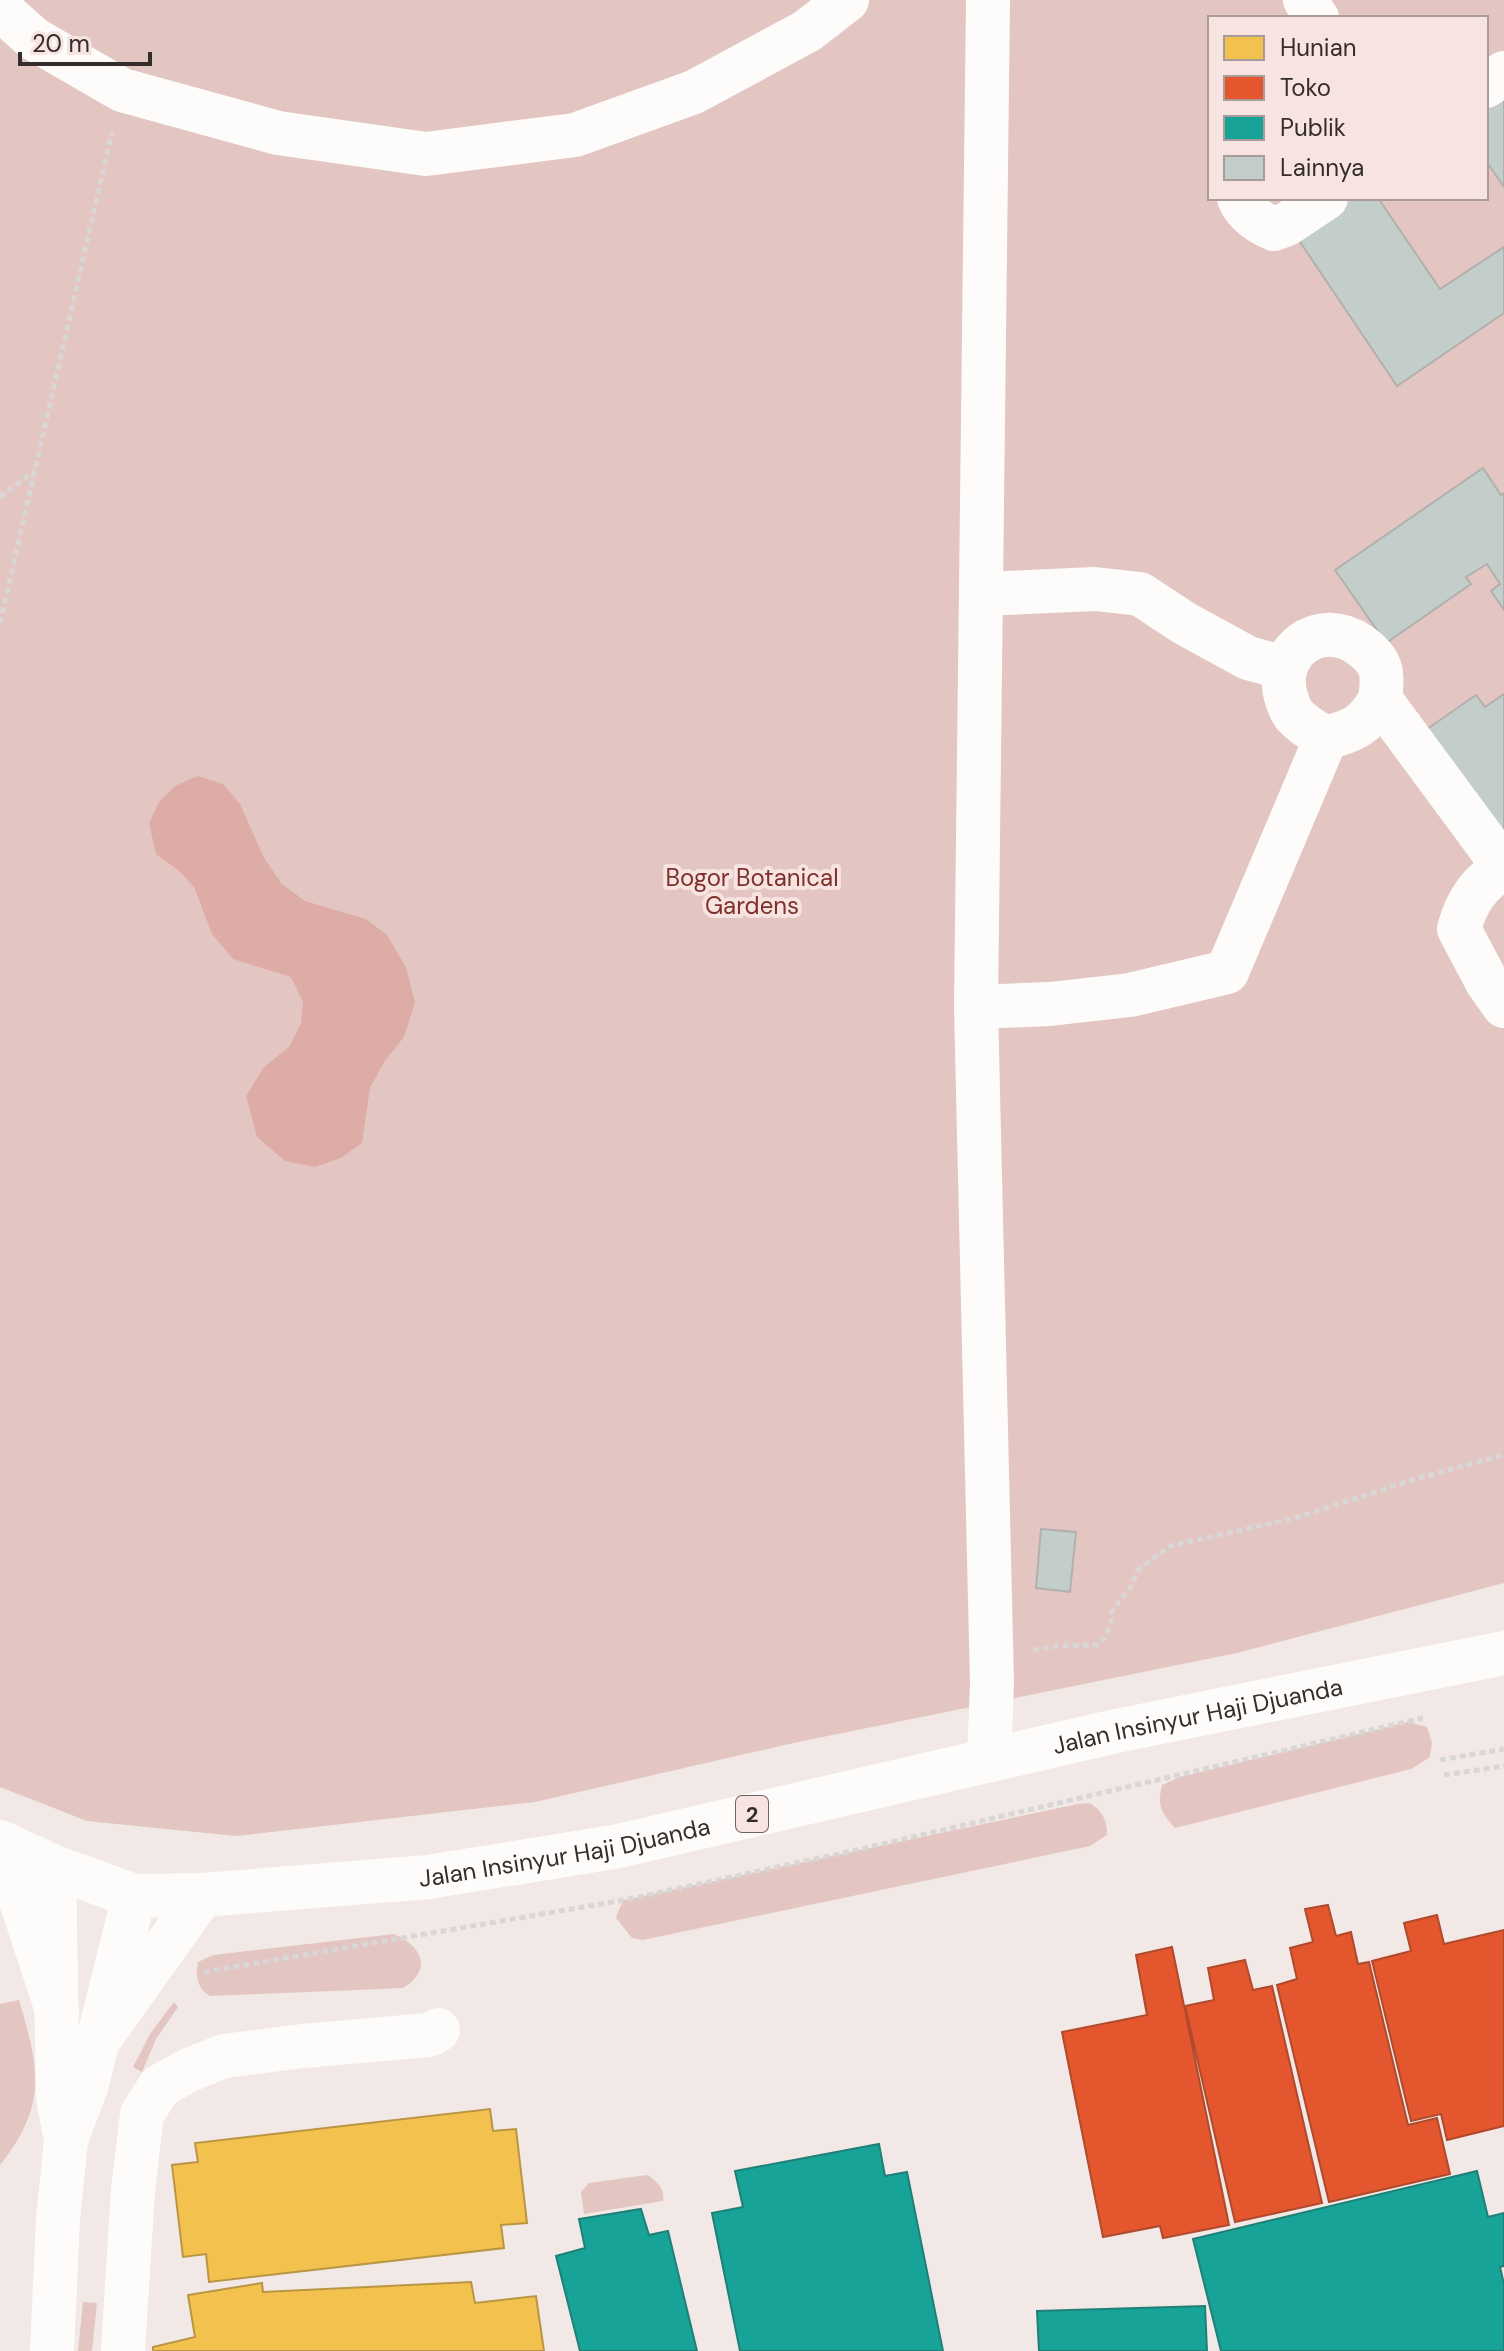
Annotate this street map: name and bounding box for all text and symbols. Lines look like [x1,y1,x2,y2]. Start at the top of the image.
scale bar [20,16,150,66]
legend [1208,16,1488,200]
text: 20 m [32,28,90,59]
text: Hunian [1280,32,1356,63]
text: Toko [1280,72,1331,103]
text: Publik [1280,112,1346,143]
text: Lainnya [1280,152,1364,183]
park label: Bogor Botanical Gardens [666,862,838,921]
street label: Jalan Insinyur Haji Djuanda [1050,1670,1345,1761]
road number: 2 [736,1796,768,1832]
street label: Jalan Insinyur Haji Djuanda [418,1810,713,1893]

